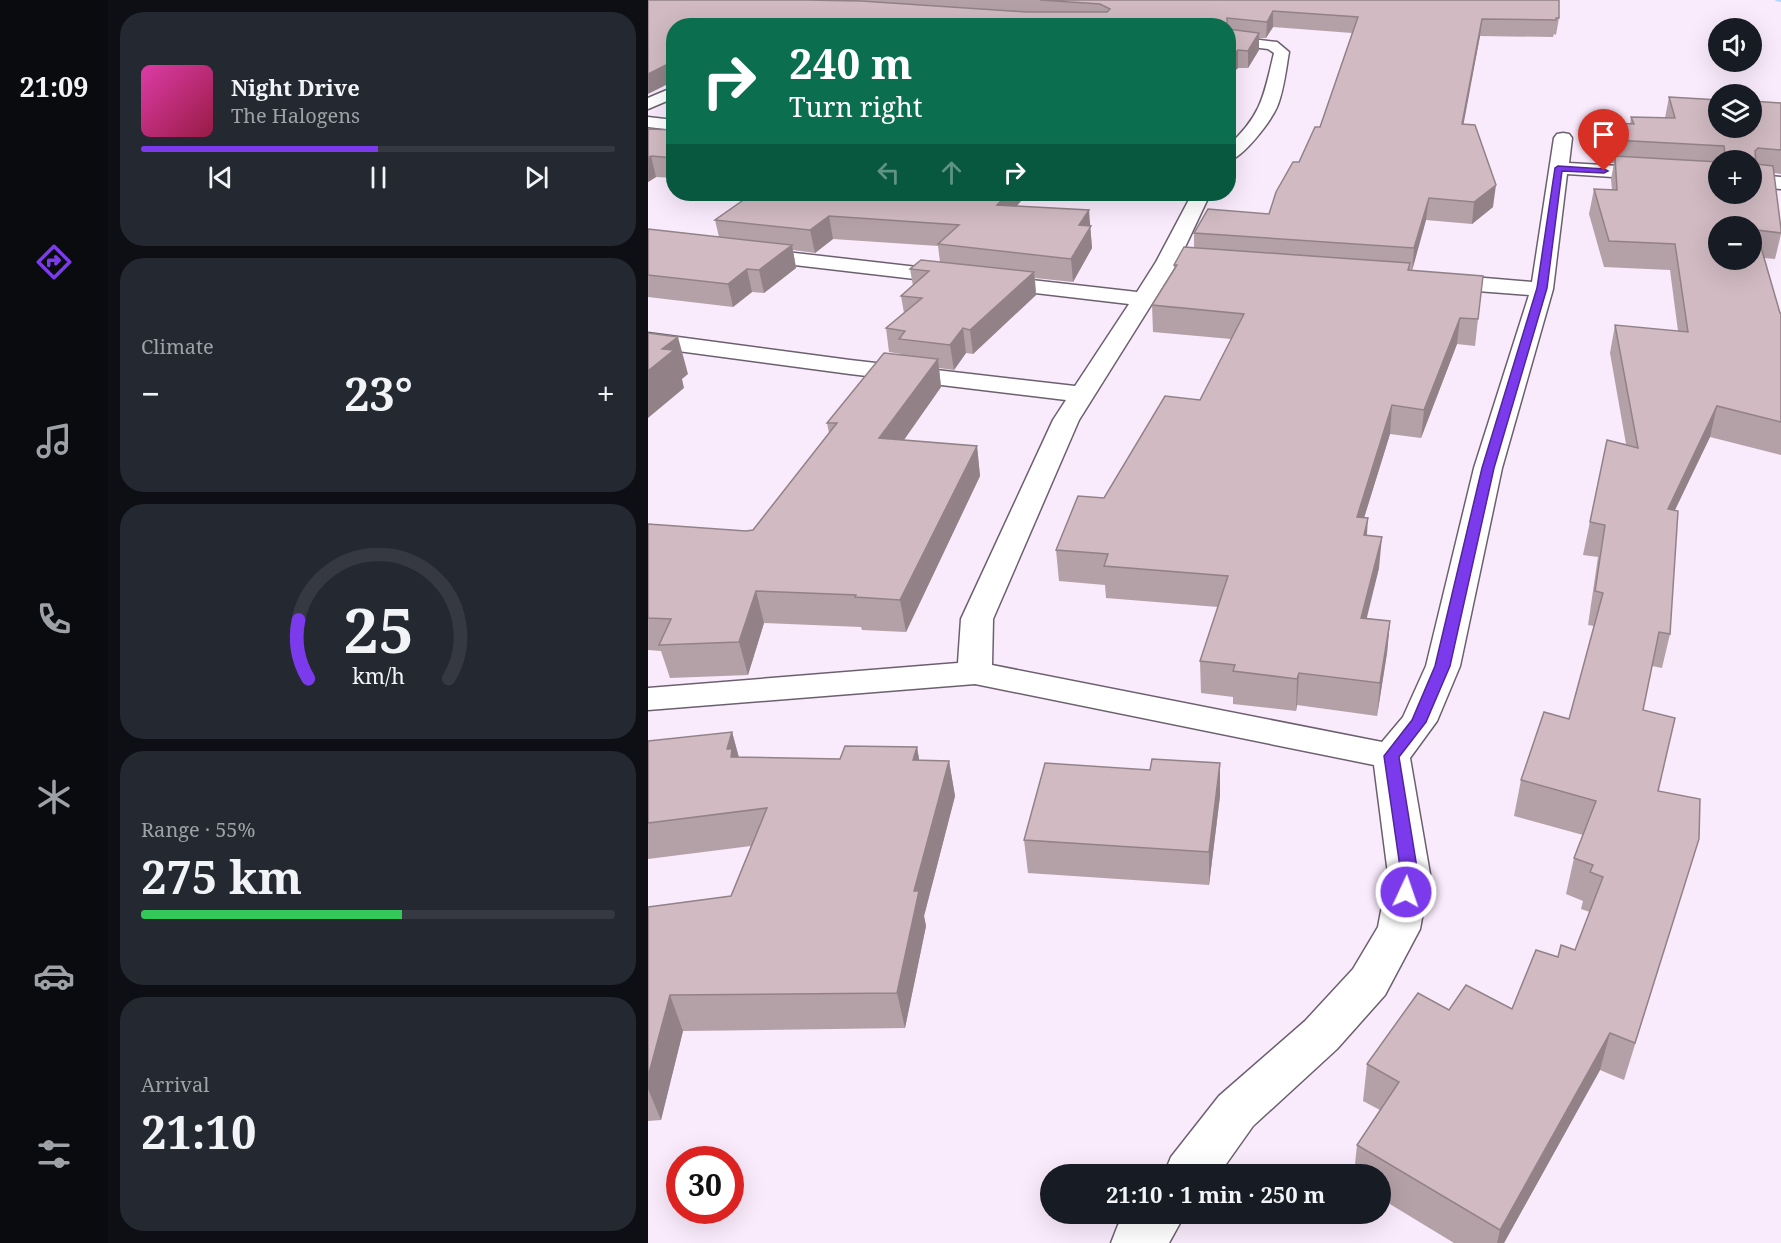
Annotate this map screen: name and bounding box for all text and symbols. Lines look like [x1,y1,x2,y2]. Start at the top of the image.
map controls [1708,18,1762,270]
button: sound [1708,18,1762,72]
text: 240 m [789,34,913,91]
icon: right [690,42,768,120]
text: 21:09 [19,68,89,105]
text: Night Drive [231,72,360,102]
button: layers [1708,84,1762,138]
text: Turn right [789,88,922,125]
text: The Halogens [231,102,360,129]
pin [1578,109,1629,171]
icon: arrive [1587,118,1620,151]
button: + [1708,150,1762,204]
icon: left [872,156,905,189]
icon: ahead [935,156,968,189]
icon: right [998,156,1031,189]
icon: previous [204,161,237,194]
icon: pause [362,161,395,194]
icon: next [520,161,553,194]
button: − [1708,216,1762,270]
icon: directions [33,241,75,283]
text: Climate [141,333,214,360]
text: 23° [344,363,413,424]
text: − [141,371,160,416]
text: + [597,371,615,416]
icon: music [33,420,75,462]
text: 25 [343,586,413,671]
icon: phone [33,598,75,640]
text: km/h [352,661,405,690]
icon: climate [33,776,75,818]
text: Range · 55% [141,816,255,843]
text: 275 km [141,846,302,907]
position arrow [1374,860,1438,924]
icon: car [33,955,75,997]
text: Arrival [141,1071,209,1098]
text: 21:10 [141,1101,256,1162]
icon: filters [33,1133,75,1175]
speed limit sign: 30 [666,1146,744,1224]
text: 21:10 · 1 min · 250 m [1106,1179,1325,1209]

